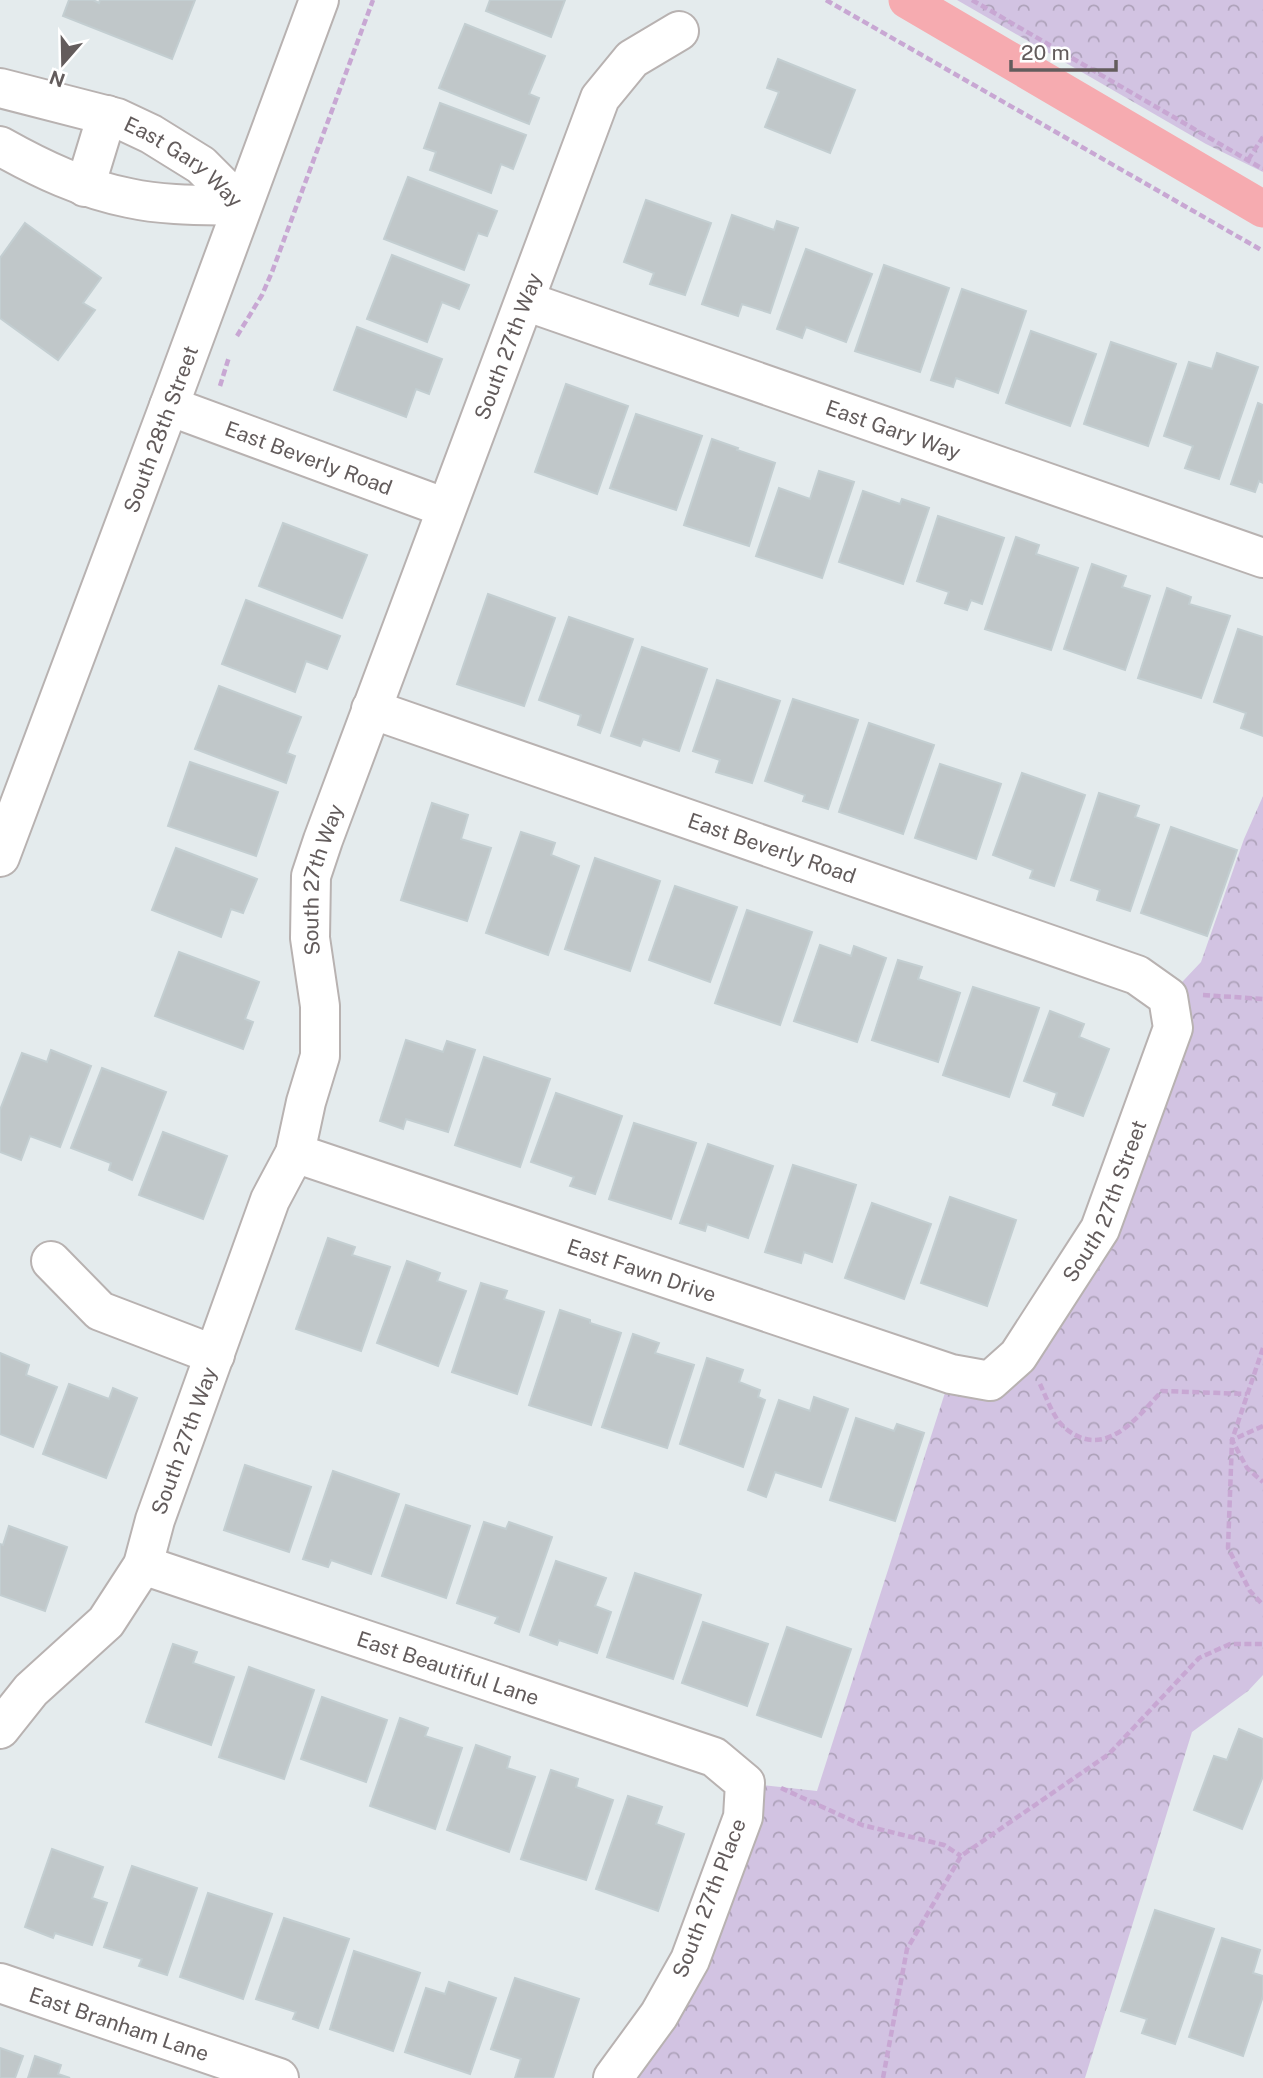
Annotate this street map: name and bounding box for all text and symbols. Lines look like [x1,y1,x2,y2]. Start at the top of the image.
north arrow [28,28,98,98]
scale bar [1011,28,1116,72]
text: 20 m [1021,40,1070,65]
text: N [46,66,68,92]
street label: East Gary Way [120,111,248,212]
street label: South 27th Way [469,269,546,423]
street label: South 28th Street [118,342,203,516]
street label: East Gary Way [823,394,964,464]
street label: East Beverly Road [222,415,396,500]
street label: South 27th Way [297,800,348,957]
street label: East Beverly Road [685,807,859,889]
street label: South 27th Street [1057,1116,1151,1286]
street label: East Fawn Drive [564,1233,720,1307]
street label: South 27th Way [146,1363,222,1518]
street label: East Beautiful Lane [354,1625,543,1710]
street label: South 27th Place [667,1815,751,1981]
street label: East Branham Lane [26,1981,212,2066]

